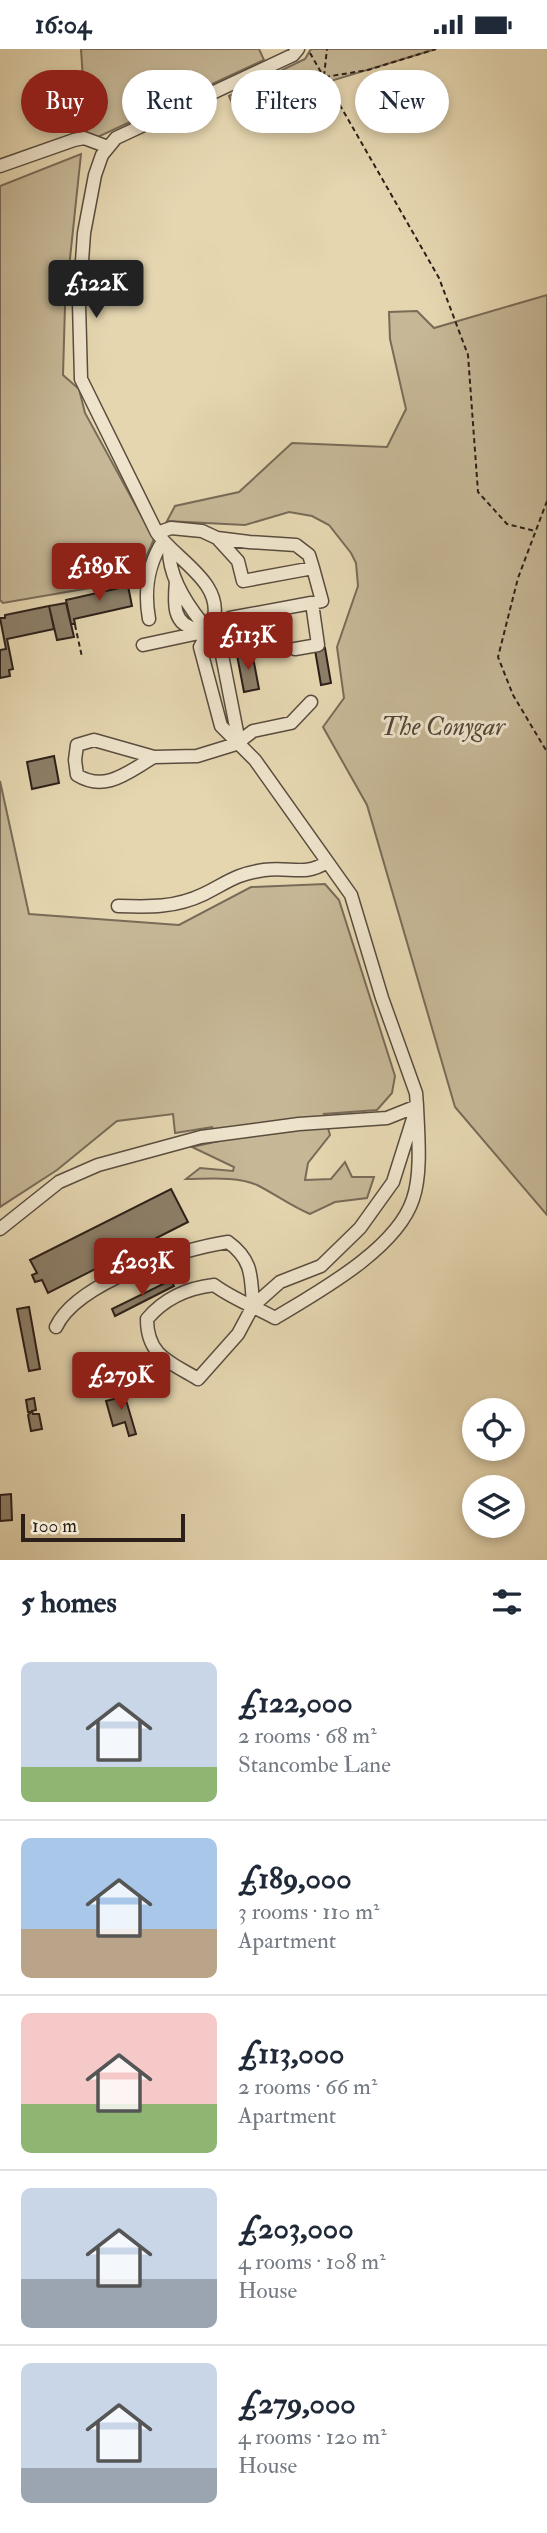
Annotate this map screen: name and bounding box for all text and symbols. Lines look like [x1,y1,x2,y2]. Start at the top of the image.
text: 16:04 [35,9,91,41]
chip: Buy [21,70,108,133]
chip: Rent [122,70,217,133]
chip: Filters [231,70,341,133]
chip: New [355,70,449,133]
pin: £122K [47,261,145,320]
text: £122K [64,268,128,297]
pin: £189K [50,543,148,603]
text: £189K [68,551,130,580]
pin: £113K [199,613,297,672]
text: £113K [220,620,276,649]
park label: The Conygar [381,711,506,743]
pin: £203K [93,1239,191,1298]
text: £203K [110,1246,174,1275]
pin: £279K [72,1353,170,1412]
text: £279K [88,1360,154,1389]
map controls [462,1398,525,1538]
button: locate [462,1398,525,1461]
button: layers [462,1475,525,1538]
scale bar [21,1511,186,1543]
text: 100 m [32,1514,77,1538]
icon: filters [488,1583,526,1621]
text: 5 homes [21,1584,117,1621]
text: £122,000 [238,1684,353,1721]
icon: home [77,1690,161,1774]
text: 2 rooms · 68 m² [238,1721,377,1750]
text: Stancombe Lane [238,1750,391,1779]
text: £189,000 [238,1860,352,1897]
icon: home [77,1866,161,1950]
text: 3 rooms · 110 m² [238,1897,379,1926]
text: Apartment [238,1926,336,1955]
text: £113,000 [238,2035,344,2072]
icon: home [77,2041,161,2125]
text: 2 rooms · 66 m² [238,2072,377,2101]
text: Apartment [238,2101,336,2130]
text: £203,000 [238,2210,354,2247]
icon: home [77,2216,161,2300]
text: 4 rooms · 108 m² [238,2247,386,2276]
text: House [238,2276,297,2305]
text: £279,000 [238,2385,356,2422]
icon: home [77,2391,161,2475]
text: 4 rooms · 120 m² [238,2422,387,2451]
text: House [238,2451,297,2480]

